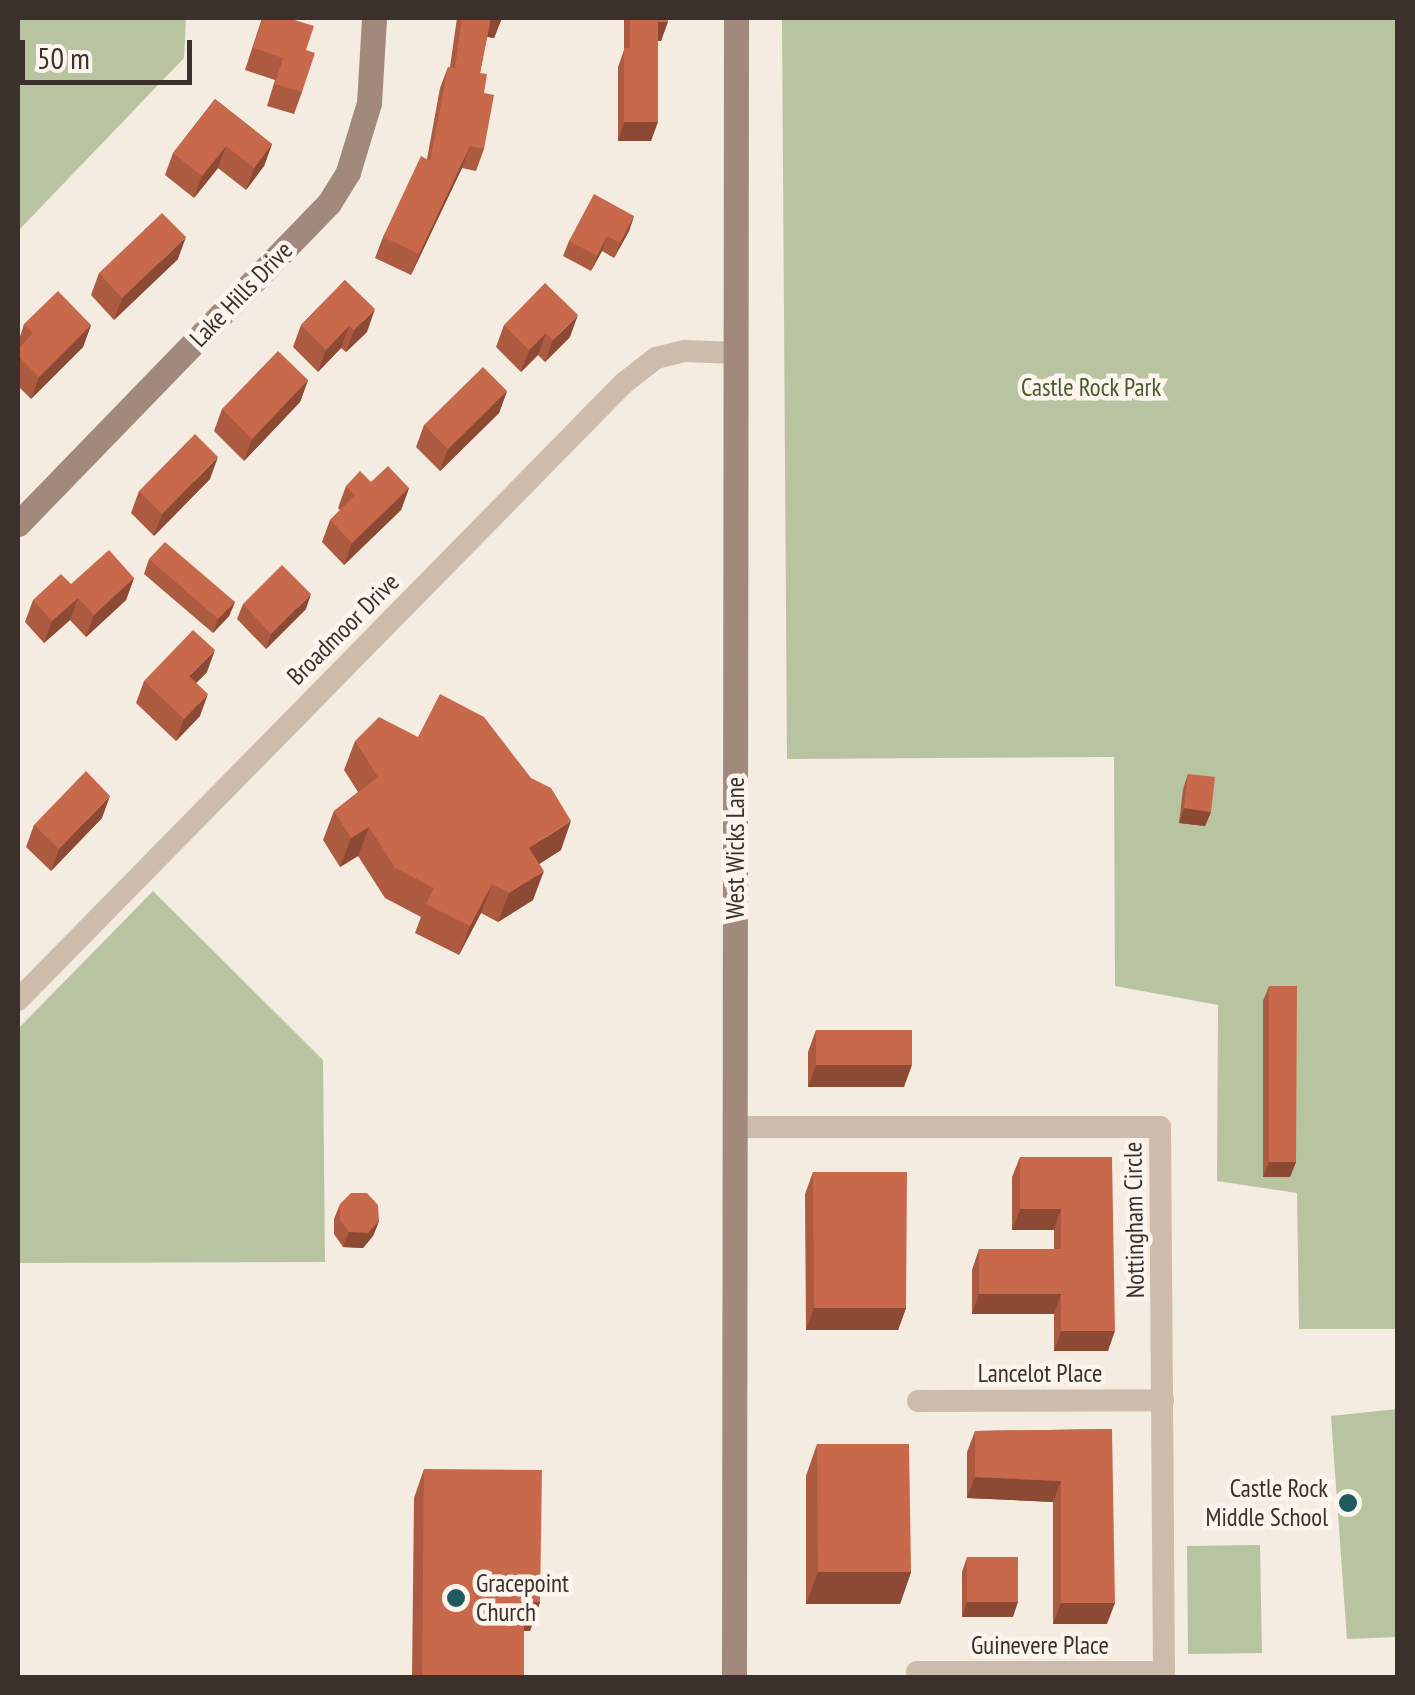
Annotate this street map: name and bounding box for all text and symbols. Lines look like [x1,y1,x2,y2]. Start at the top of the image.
scale bar [25,20,198,82]
text: 50 m [37,38,90,77]
street label: Lake Hills Drive [183,235,299,353]
park label: Castle Rock Park [1021,372,1161,402]
street label: Broadmoor Drive [281,567,405,691]
street label: West Wicks Lane [720,777,750,919]
street label: Nottingham Circle [1118,1141,1150,1299]
street label: Lancelot Place [978,1358,1102,1388]
place label: Castle Rock Middle School [1206,1474,1328,1533]
marker: Castle Rock Middle School [1337,1492,1359,1514]
place label: Gracepoint Church [476,1569,569,1628]
marker: Gracepoint Church [445,1587,467,1609]
street label: Guinevere Place [971,1630,1109,1660]

